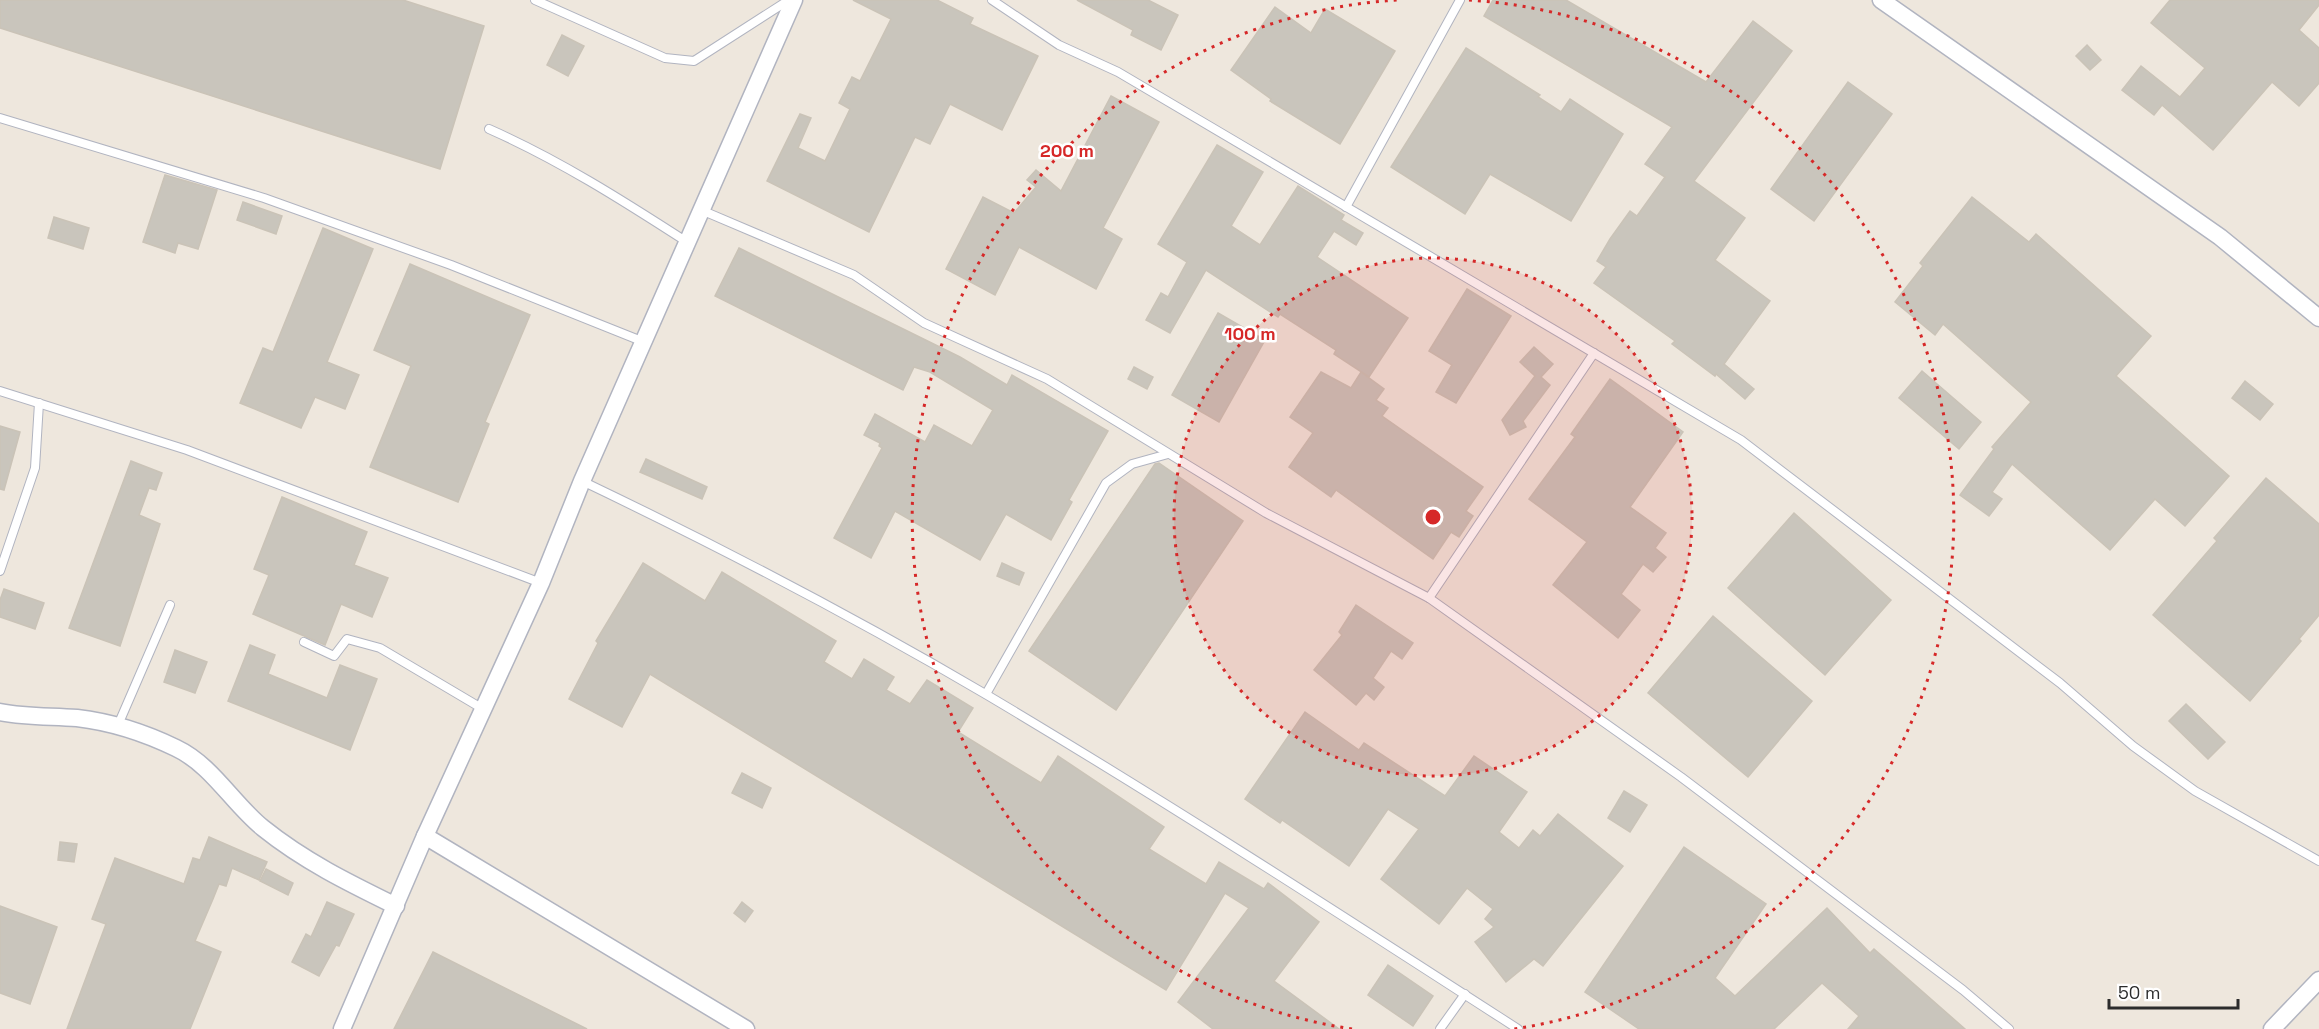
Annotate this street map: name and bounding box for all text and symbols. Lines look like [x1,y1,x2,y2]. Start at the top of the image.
text: 200 m [1040,139,1094,162]
text: 100 m [1224,322,1276,345]
centre of rings [1423,507,1443,527]
scale bar [2109,972,2238,1010]
text: 50 m [2118,981,2160,1004]

